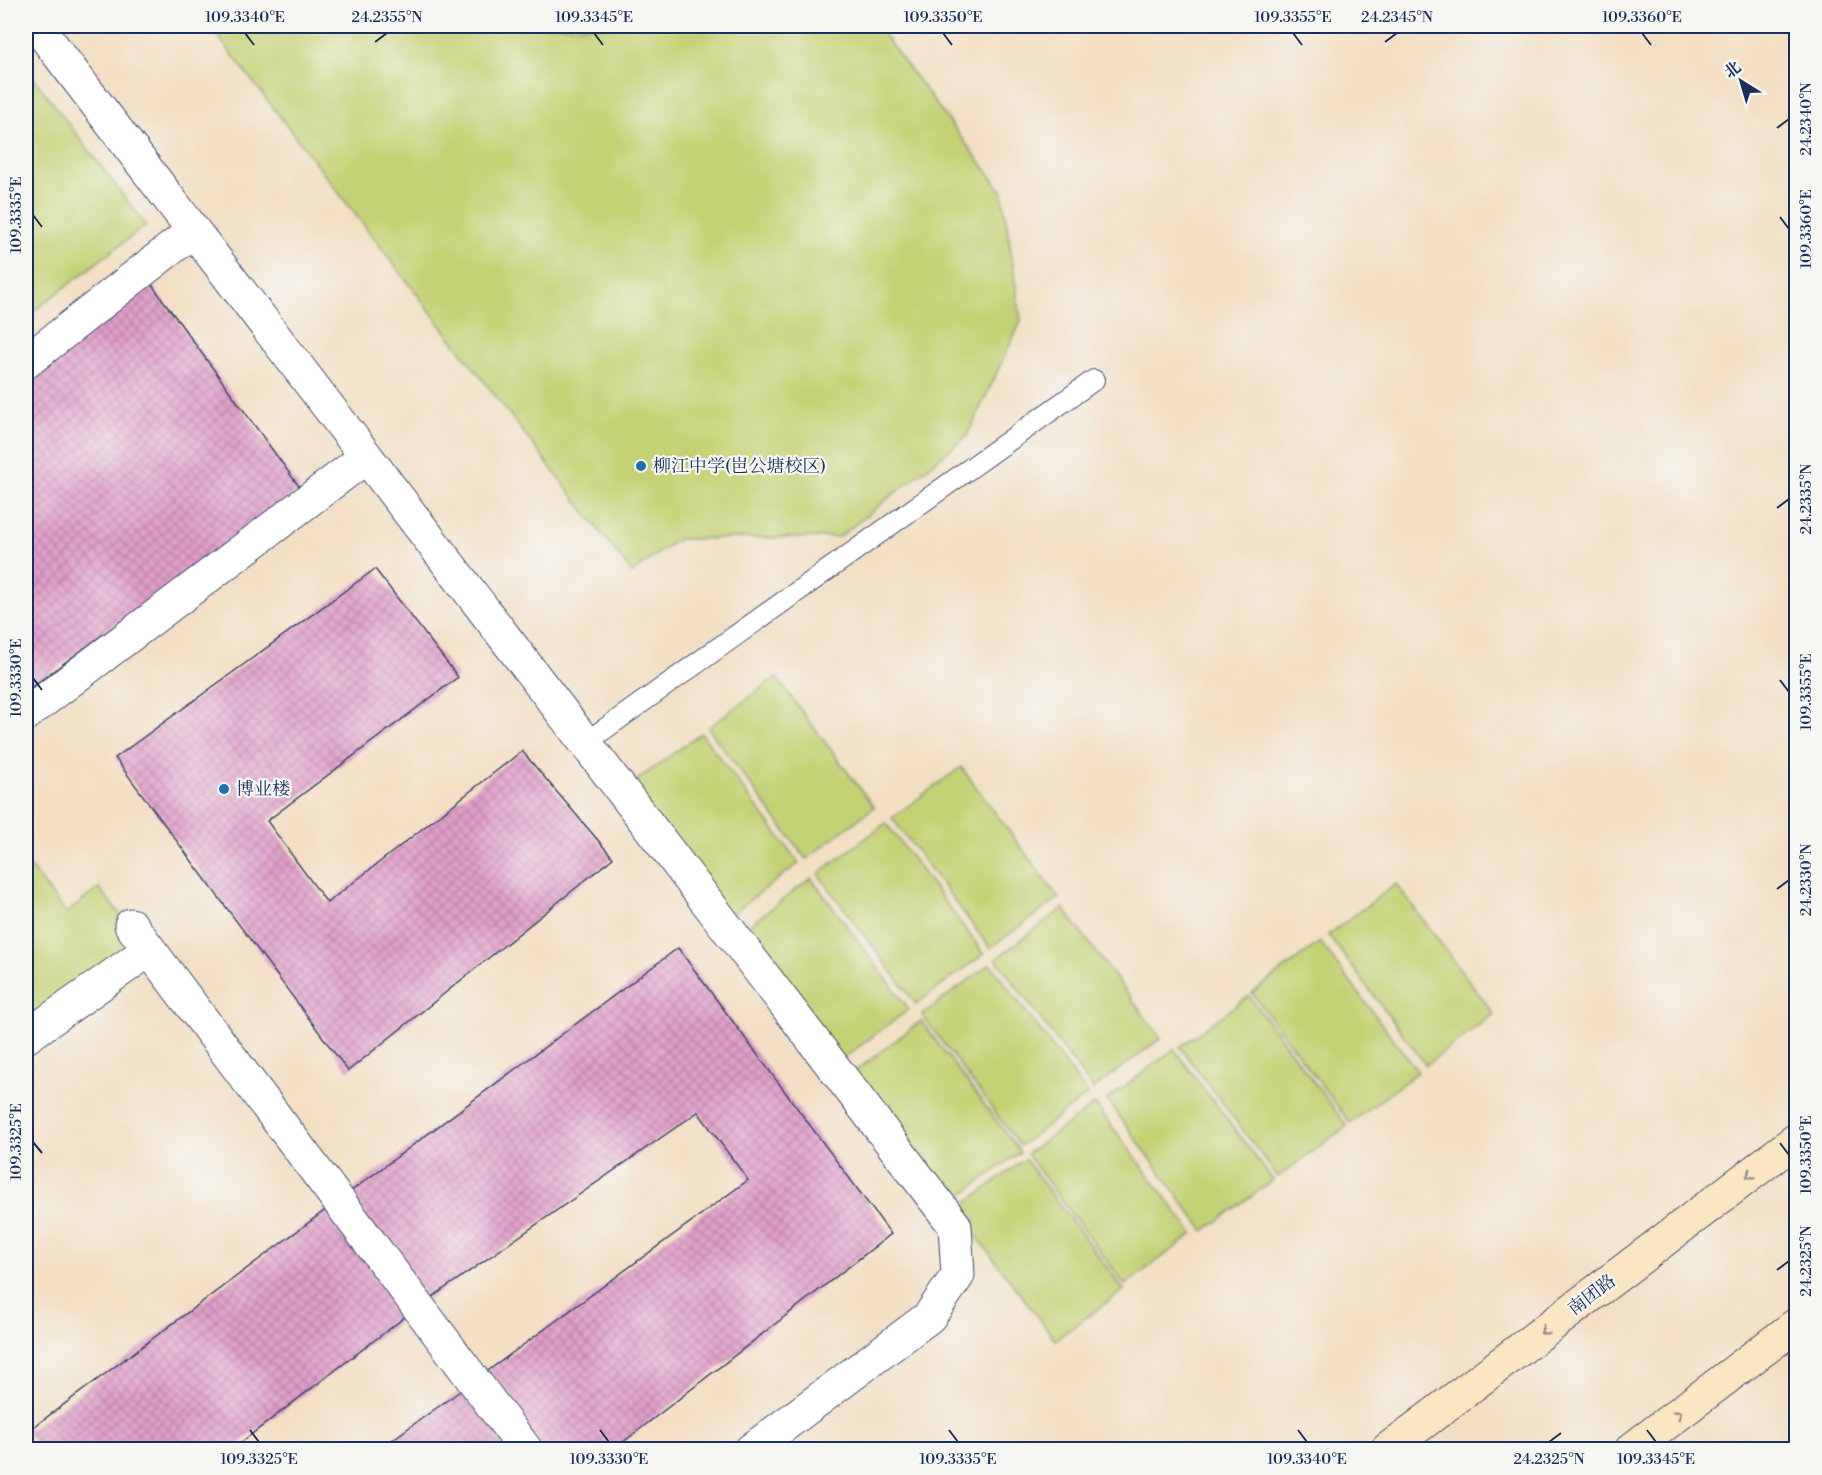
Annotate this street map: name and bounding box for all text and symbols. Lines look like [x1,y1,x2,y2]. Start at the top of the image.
text: 109.3340°E [205,8,285,27]
text: 24.2355°N [352,8,422,27]
text: 109.3345°E [555,8,633,27]
text: 109.3350°E [904,8,983,27]
text: 109.3355°E [1254,8,1332,27]
text: 24.2345°N [1361,8,1433,27]
text: 109.3360°E [1602,8,1682,27]
north arrow [1711,51,1771,111]
text: 北 [1720,57,1745,83]
text: 24.2340°N [1797,82,1816,156]
text: 109.3335°E [7,176,26,254]
text: 109.3360°E [1797,189,1816,269]
place label: 柳江中学(岜公塘校区) [653,455,826,478]
marker: 柳江中学(岜公塘校区) [634,459,648,473]
text: 24.2335°N [1797,464,1816,534]
text: 109.3330°E [7,638,26,718]
text: 109.3355°E [1797,653,1816,731]
place label: 博业楼 [236,778,290,801]
marker: 博业楼 [217,782,231,796]
text: 24.2330°N [1797,844,1816,916]
text: 109.3325°E [7,1103,26,1181]
text: 109.3350°E [1797,1116,1816,1195]
one-way arrow [1745,1168,1756,1179]
text: 24.2325°N [1797,1225,1816,1297]
street label: 南团路 [1564,1270,1620,1320]
one-way arrow [1540,1323,1551,1334]
one-way arrow [1671,1411,1682,1422]
text: 109.3325°E [220,1450,298,1469]
text: 109.3330°E [569,1450,649,1469]
text: 109.3335°E [919,1450,997,1469]
text: 109.3340°E [1267,1450,1347,1469]
text: 24.2325°N [1513,1450,1585,1469]
text: 109.3345°E [1617,1450,1695,1469]

